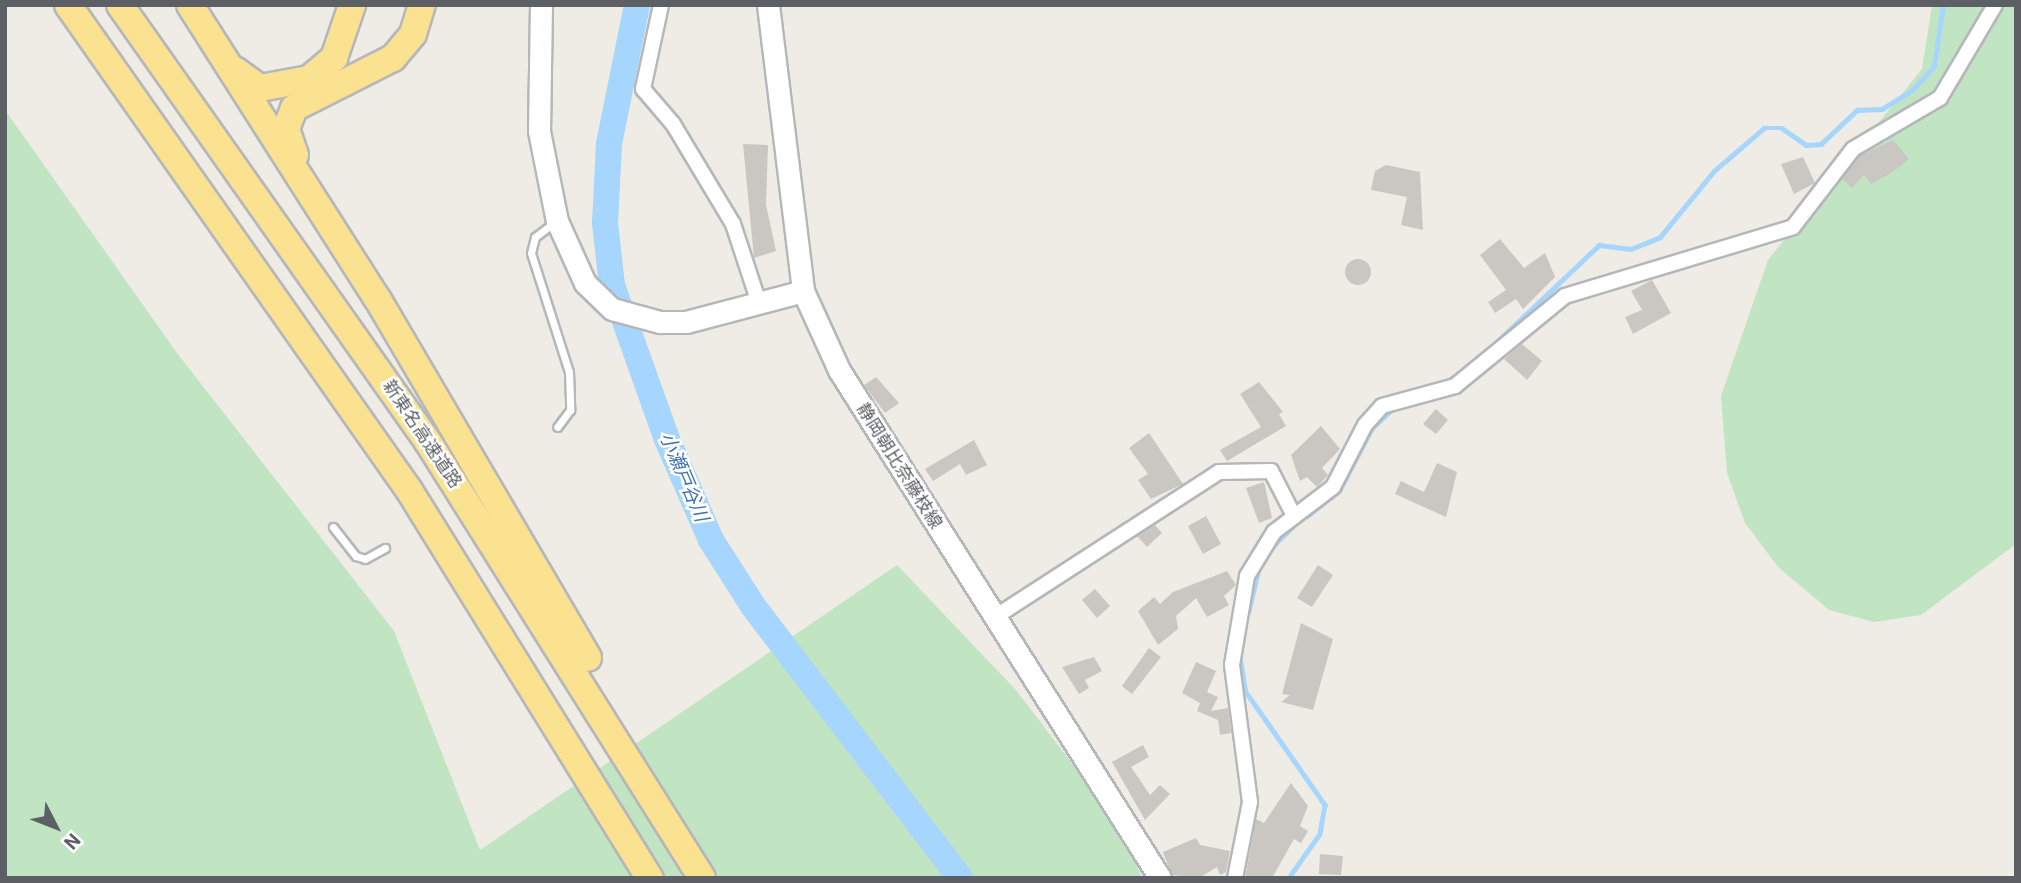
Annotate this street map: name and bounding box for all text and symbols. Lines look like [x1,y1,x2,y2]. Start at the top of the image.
street label: 新東名高速道路 [378,376,466,492]
street label: 静岡朝比奈藤枝線 [852,399,946,533]
water label: 小瀬戸谷川 [655,429,713,525]
north arrow [21,792,91,862]
text: N [59,829,85,854]

